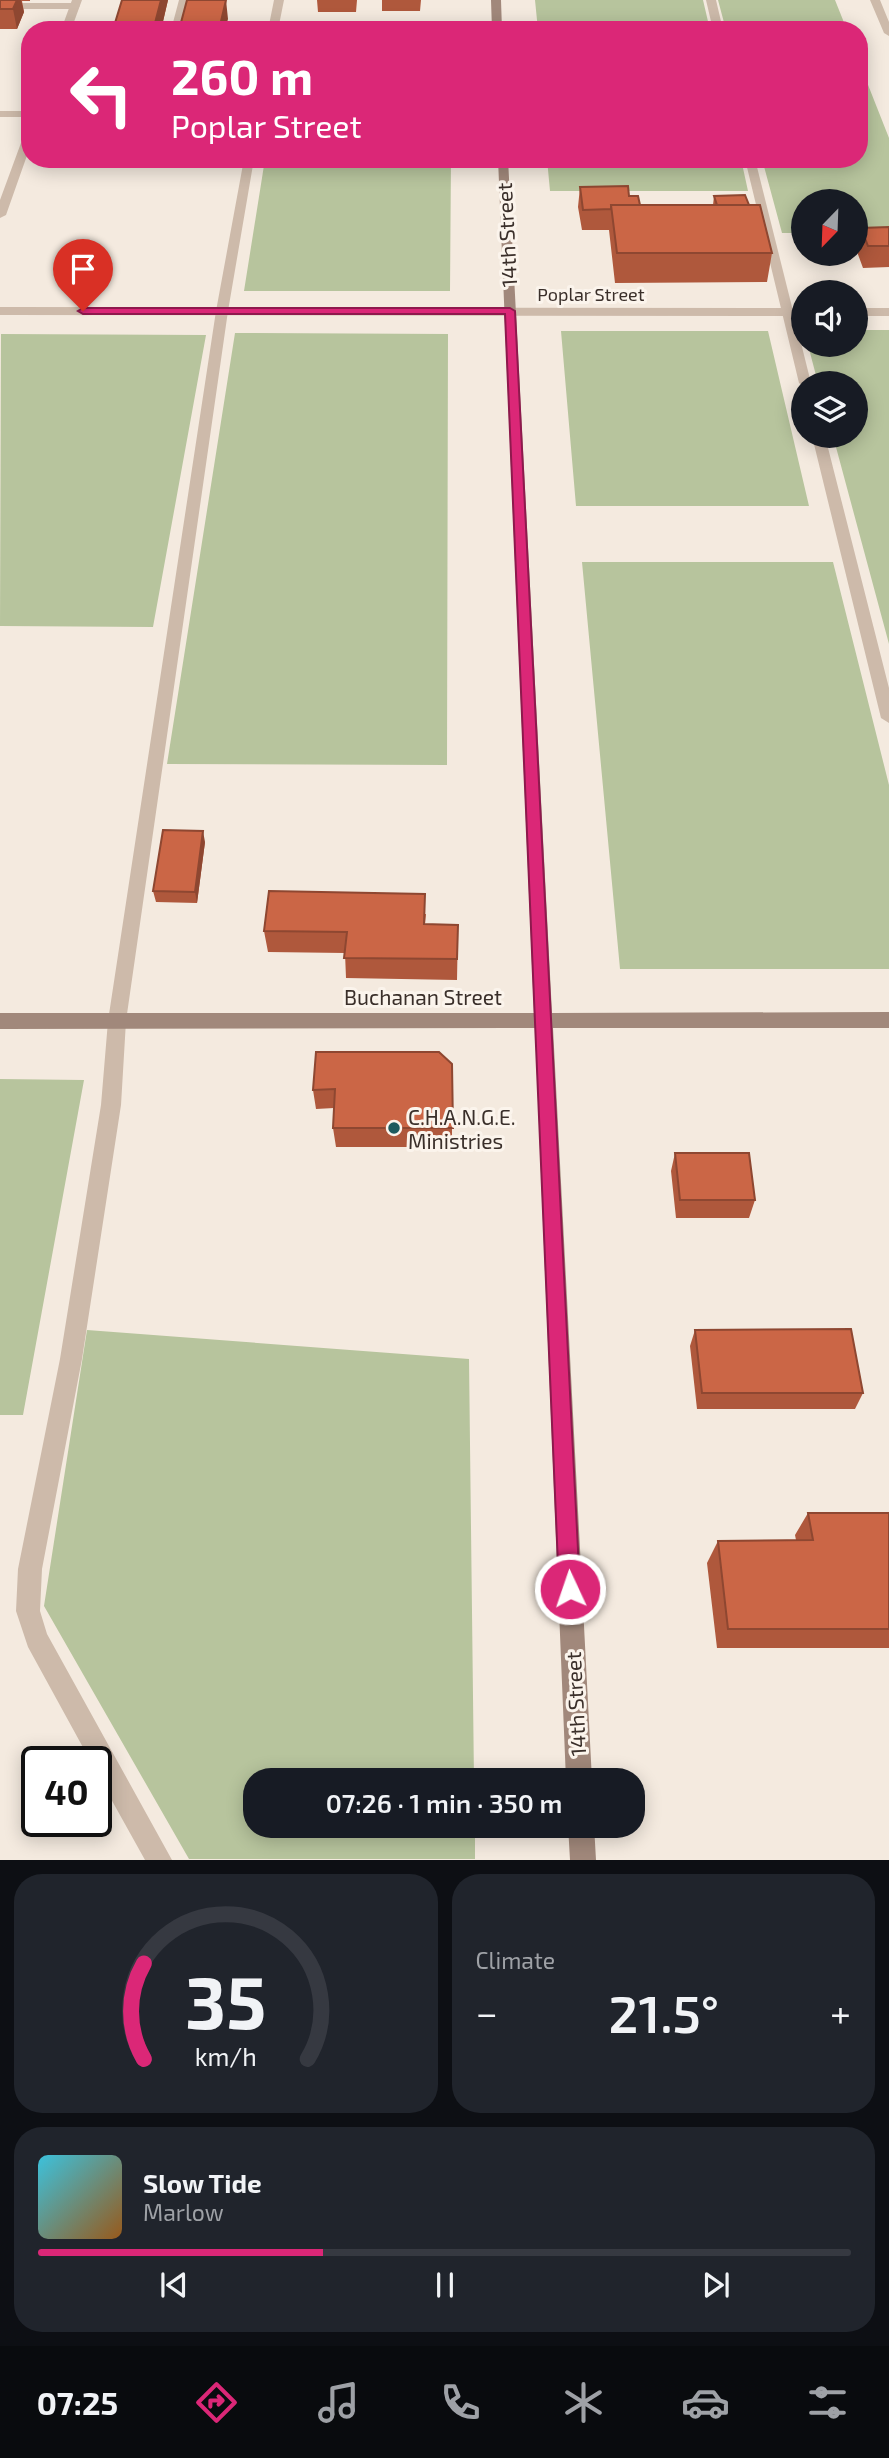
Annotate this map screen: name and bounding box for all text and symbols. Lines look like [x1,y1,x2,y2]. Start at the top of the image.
text: 260 m [171,46,313,105]
icon: left [56,49,147,140]
text: Poplar Street [171,106,362,144]
street label: 14th Street [491,182,521,288]
north arrow [791,189,868,266]
map controls [791,189,868,448]
pin [53,239,113,311]
icon: arrive [64,250,102,288]
button: sound [791,280,868,357]
street label: Poplar Street [537,283,645,305]
button: layers [791,371,868,448]
street label: Buchanan Street [344,984,502,1009]
place label: C.H.A.N.G.E. Ministries [408,1104,516,1153]
marker: C.H.A.N.G.E. Ministries [386,1120,402,1136]
position arrow [533,1552,607,1626]
street label: 14th Street [560,1651,590,1757]
speed limit sign: 40 [21,1746,112,1837]
text: 07:26 · 1 min · 350 m [326,1787,562,1818]
text: Climate [476,1946,555,1974]
text: 35 [185,1957,266,2045]
text: 21.5° [609,1981,719,2043]
text: − [476,1989,498,2035]
text: + [830,1989,851,2035]
text: km/h [195,2041,257,2071]
text: Slow Tide [143,2167,262,2198]
text: Marlow [143,2198,224,2226]
icon: previous [155,2266,193,2304]
icon: pause [426,2266,464,2304]
icon: next [697,2266,735,2304]
icon: directions [192,2378,241,2427]
icon: music [314,2378,363,2427]
icon: phone [436,2378,485,2427]
icon: climate [559,2378,608,2427]
icon: car [681,2378,730,2427]
icon: filters [803,2378,852,2427]
text: 07:25 [37,2383,118,2421]

